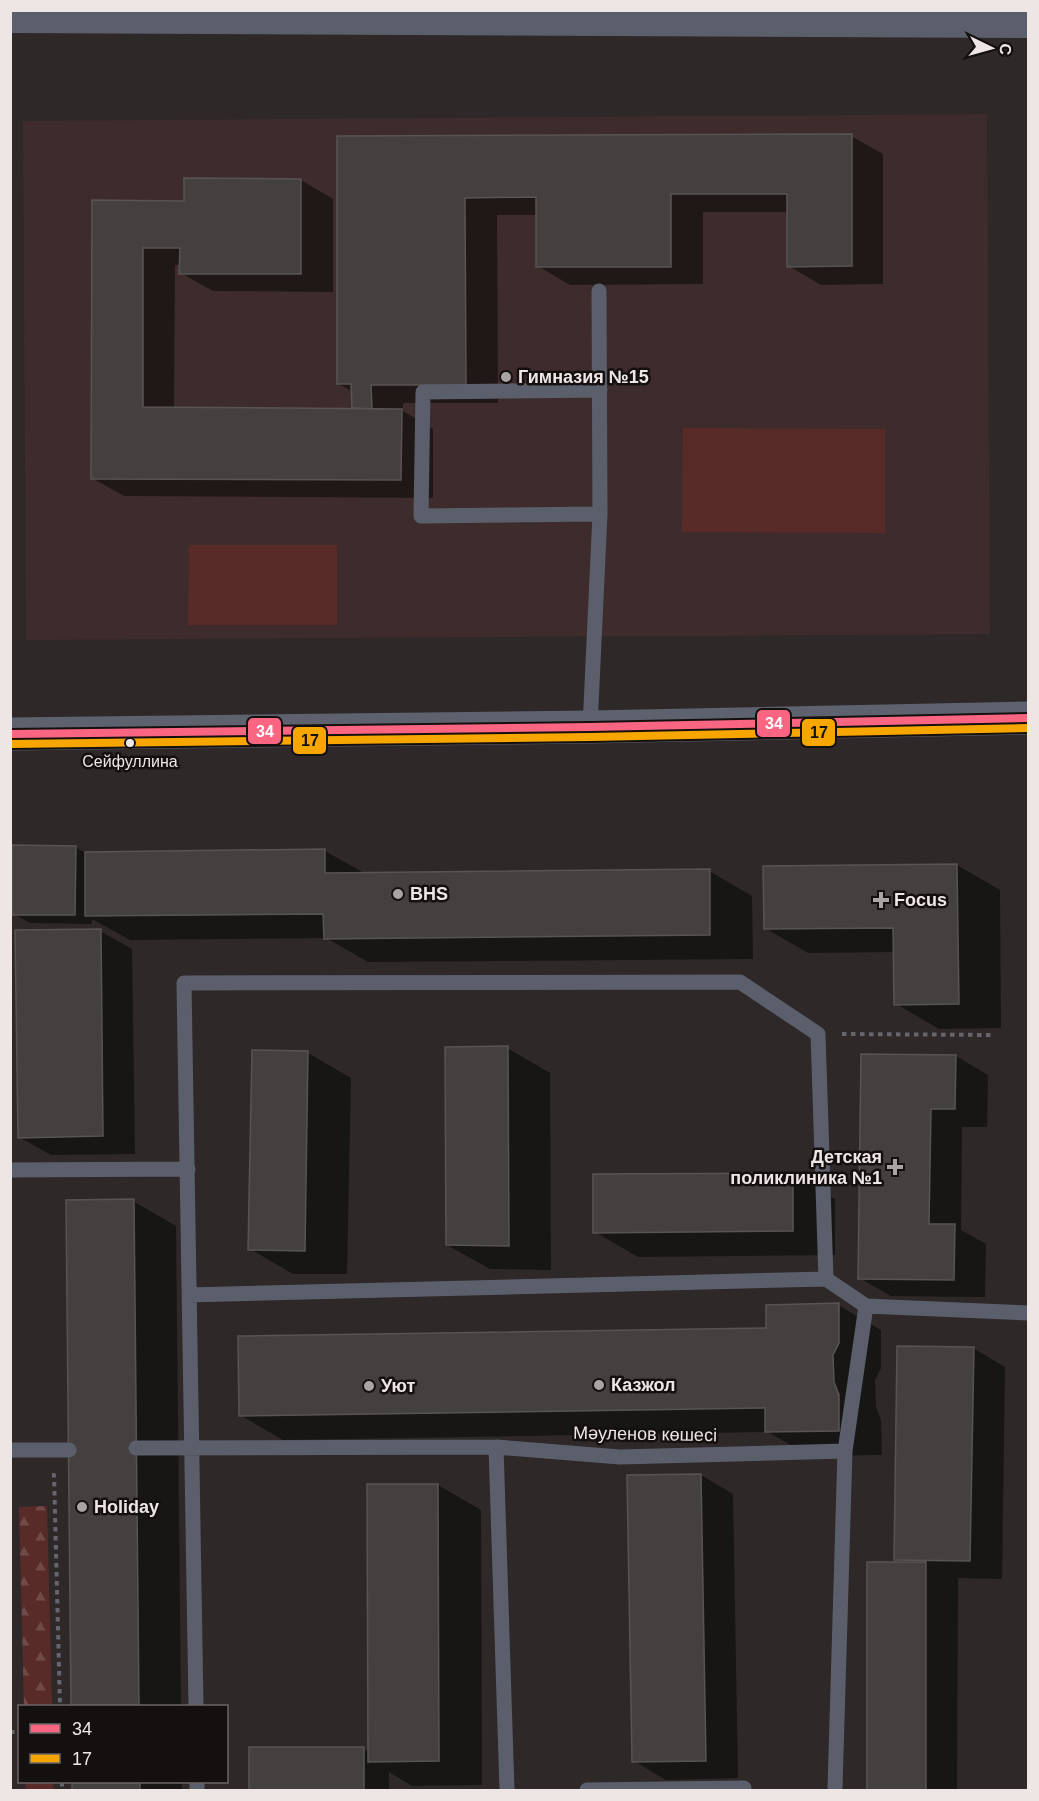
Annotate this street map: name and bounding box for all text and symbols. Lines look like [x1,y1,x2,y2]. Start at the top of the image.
north arrow [961,18,1021,78]
text: С [996,43,1014,56]
place label: Гимназия №15 [518,367,649,387]
marker: Гимназия №15 [499,370,513,384]
line badge: 34 [756,709,791,738]
text: 34 [765,715,783,732]
line badge: 34 [247,717,282,745]
line badge: 17 [801,718,836,747]
text: 34 [256,723,274,740]
text: 17 [810,724,828,741]
line badge: 17 [292,726,327,755]
text: 17 [301,732,319,749]
marker: Сейфуллина [124,737,136,749]
place label: Сейфуллина [82,753,178,770]
place label: BHS [410,884,448,904]
marker: BHS [391,887,405,901]
place label: Focus [894,890,947,910]
marker: Focus [872,891,890,909]
place label: Детская поликлиника №1 [730,1147,882,1188]
marker: Детская поликлиника №1 [886,1158,904,1176]
place label: Казжол [611,1375,675,1395]
place label: Уют [381,1376,415,1396]
marker: Казжол [592,1378,606,1392]
marker: Уют [362,1379,376,1393]
street label: Мәуленов көшесі [573,1423,717,1445]
place label: Holiday [94,1497,159,1517]
marker: Holiday [75,1500,89,1514]
legend [18,1705,228,1783]
text: 34 [72,1719,92,1739]
text: 17 [72,1749,92,1769]

